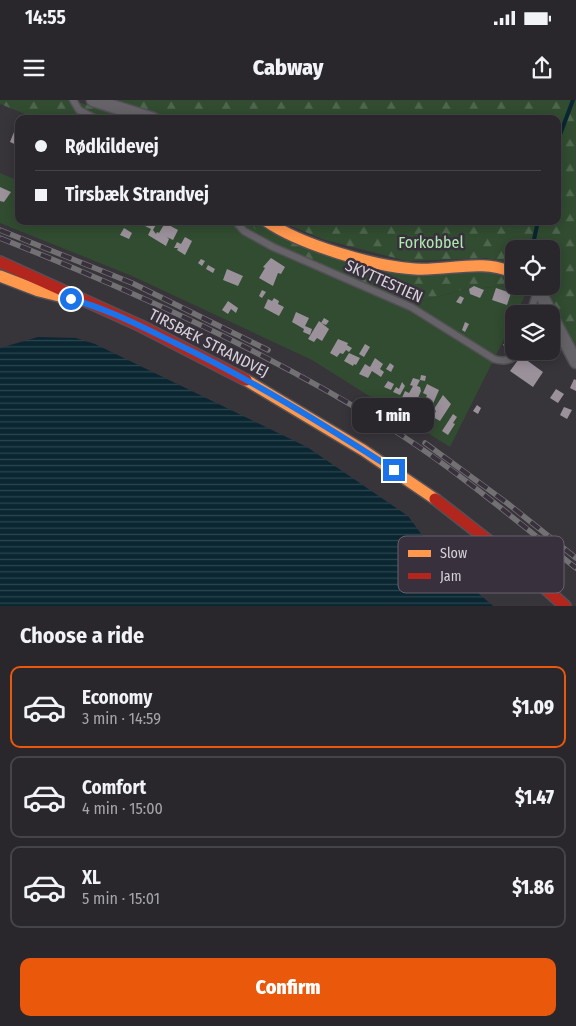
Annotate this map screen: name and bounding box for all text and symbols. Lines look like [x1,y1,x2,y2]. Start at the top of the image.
text: 14:55 [25,6,66,29]
icon: menu [20,54,48,82]
text: Cabway [253,54,323,81]
icon: share [528,54,556,82]
text: Rødkildevej [65,135,159,158]
text: Tirsbæk Strandvej [65,183,209,206]
park label: Forkobbel [398,233,464,252]
map controls [505,240,560,360]
button: locate [505,240,560,295]
street label: SKYTTESTIEN [342,255,426,307]
route start [60,288,82,310]
street label: TIRSBÆK STRANDVEJ [146,305,272,381]
button: layers [505,305,560,360]
callout: 1 min [353,398,435,432]
text: 1 min [376,406,410,425]
route end [383,459,405,481]
legend [398,536,564,593]
text: Slow [440,545,467,562]
text: Jam [440,568,461,585]
text: Choose a ride [20,622,144,649]
icon: car [22,685,67,730]
text: Economy [82,686,152,709]
text: $1.09 [512,696,554,719]
text: 3 min · 14:59 [82,709,161,728]
icon: car [22,775,67,820]
text: Comfort [82,776,146,799]
text: $1.47 [515,786,554,809]
text: 4 min · 15:00 [82,799,163,818]
icon: car [22,865,67,910]
text: XL [82,866,101,889]
text: $1.86 [512,876,554,899]
text: 5 min · 15:01 [82,889,160,908]
button: Confirm [20,958,556,1016]

